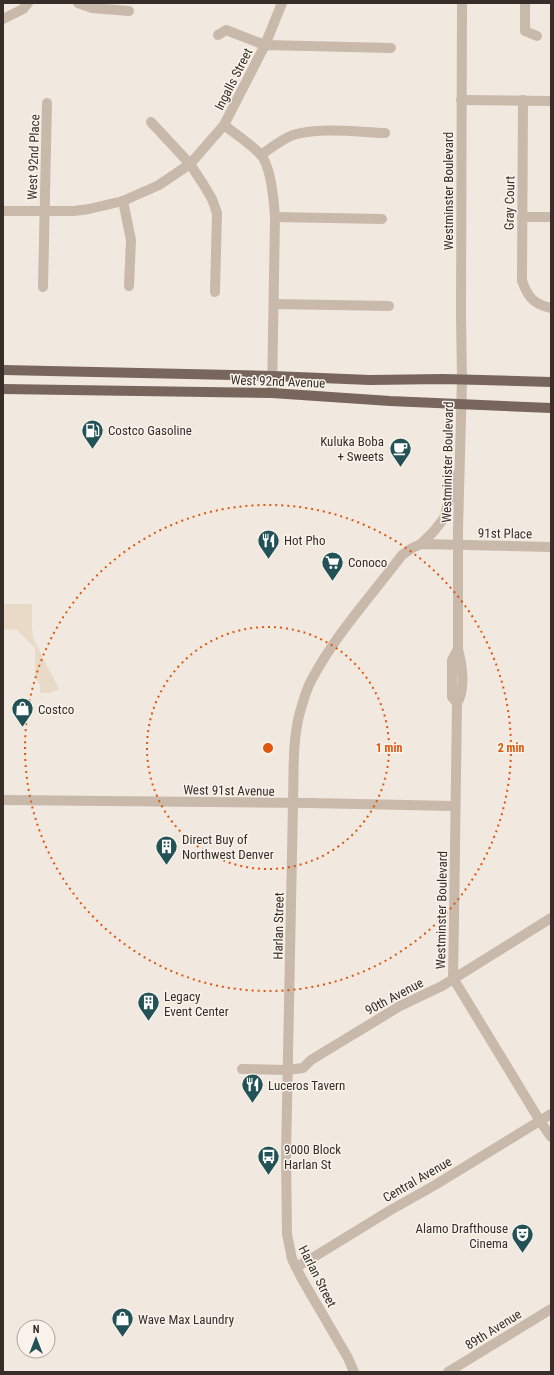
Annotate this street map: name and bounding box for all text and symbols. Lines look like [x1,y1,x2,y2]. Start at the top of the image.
street label: Ingalls Street [211,46,256,113]
street label: West 92nd Place [25,114,42,200]
street label: Westminster Boulevard [441,132,456,250]
street label: Gray Court [502,176,517,230]
street label: West 92nd Avenue [230,372,325,391]
street label: Westminister Boulevard [439,401,456,523]
fuel station icon: Costco Gasoline [79,417,105,450]
place label: Costco Gasoline [108,423,192,438]
place label: Kuluka Boba + Sweets [320,434,384,464]
cafe icon: Kuluka Boba + Sweets [387,435,413,468]
street label: 91st Place [478,526,532,541]
restaurant icon: Hot Pho [256,527,282,560]
place label: Hot Pho [284,533,325,548]
supermarket icon: Conoco [319,549,345,582]
place label: Conoco [348,555,387,570]
shop icon: Costco [9,696,35,729]
place label: Costco [38,702,74,717]
centre of rings [261,741,275,755]
text: 1 min [376,741,402,755]
text: 2 min [498,741,524,755]
street label: West 91st Avenue [183,782,275,799]
place label: Direct Buy of Northwest Denver [182,832,274,862]
building icon: Direct Buy of Northwest Denver [153,833,179,866]
street label: Westminster Boulevard [433,851,450,969]
street label: Harlan Street [270,892,287,960]
street label: 90th Avenue [363,975,426,1018]
place label: Legacy Event Center [164,989,229,1019]
building icon: Legacy Event Center [136,990,162,1023]
restaurant icon: Luceros Tavern [239,1072,265,1105]
place label: Luceros Tavern [268,1078,345,1093]
place label: 9000 Block Harlan St [284,1142,341,1172]
bus stop icon: 9000 Block Harlan St [256,1143,282,1176]
street label: Central Avenue [380,1154,454,1205]
place label: Alamo Drafthouse Cinema [416,1221,508,1251]
theatre icon: Alamo Drafthouse Cinema [510,1222,536,1255]
street label: Harlan Street [296,1243,340,1310]
shop icon: Wave Max Laundry [110,1306,136,1339]
street label: 89th Avenue [462,1306,524,1353]
place label: Wave Max Laundry [138,1312,235,1327]
north arrow [16,1319,56,1359]
text: N [33,1323,40,1336]

